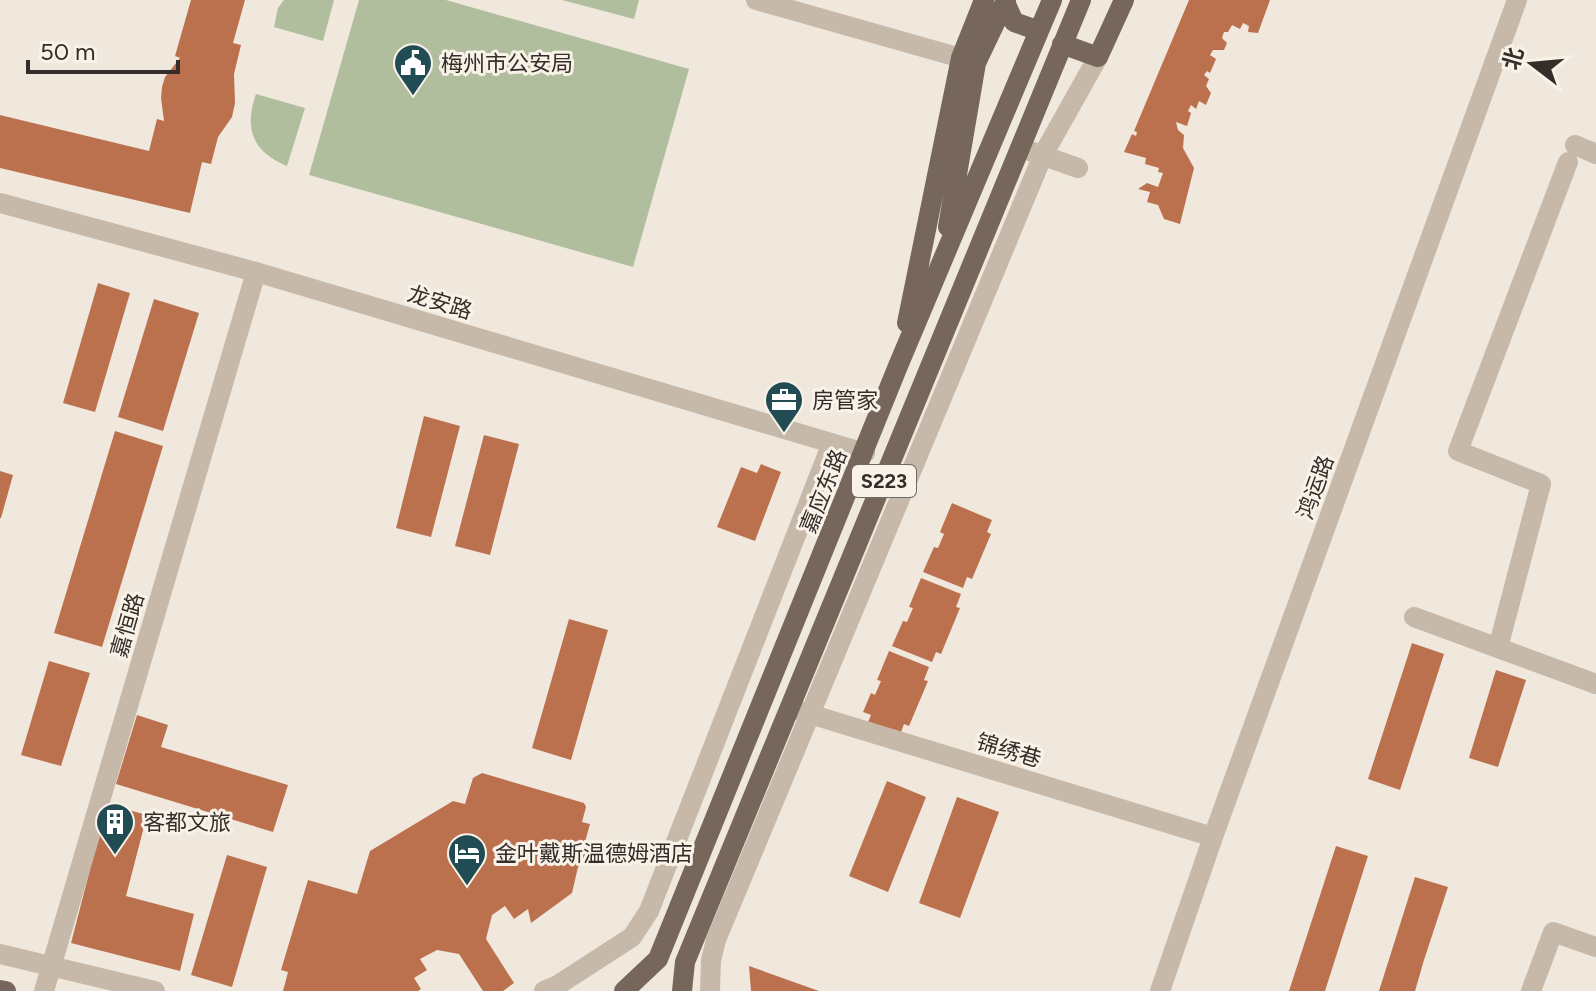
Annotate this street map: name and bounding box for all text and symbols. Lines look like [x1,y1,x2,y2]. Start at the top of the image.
scale bar [28,24,178,74]
north arrow [1492,24,1572,104]
text: 50 m [40,37,96,66]
public building icon: 梅州市公安局 [392,42,434,97]
text: 北 [1497,44,1529,73]
place label: 梅州市公安局 [441,50,573,77]
street label: 龙安路 [404,280,475,325]
office icon: 房管家 [763,379,805,434]
place label: 房管家 [812,387,878,414]
street label: 嘉应东路 [794,445,852,537]
street label: 鸿运路 [1291,452,1339,523]
road number: S223 [852,465,916,497]
street label: 嘉恒路 [105,590,150,661]
street label: 锦绣巷 [973,728,1044,773]
building icon: 客都文旅 [94,801,136,856]
place label: 客都文旅 [143,809,231,836]
hotel icon: 金叶戴斯温德姆酒店 [446,832,488,887]
place label: 金叶戴斯温德姆酒店 [495,840,693,867]

